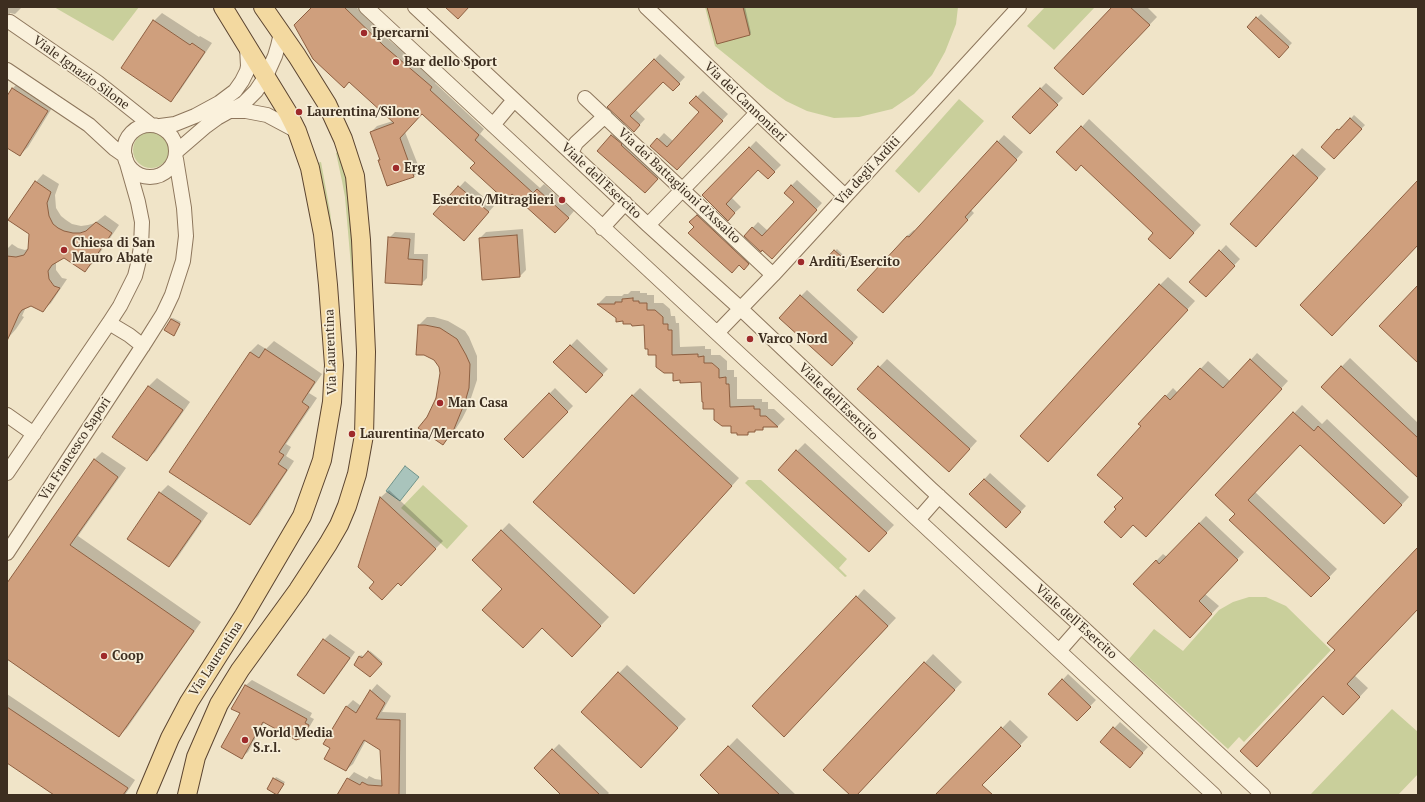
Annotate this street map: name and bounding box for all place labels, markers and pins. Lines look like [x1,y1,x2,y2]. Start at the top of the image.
place label: Ipercarni [372,25,429,41]
marker: Ipercarni [359,28,369,38]
place label: Bar dello Sport [404,54,497,70]
marker: Bar dello Sport [391,57,401,67]
place label: Laurentina/Silone [307,104,419,120]
marker: Laurentina/Silone [294,107,304,117]
place label: Erg [404,160,425,176]
marker: Erg [391,163,401,173]
place label: Esercito/Mitraglieri [432,192,554,208]
marker: Esercito/Mitraglieri [557,195,567,205]
place label: Chiesa di San Mauro Abate [72,235,155,266]
marker: Chiesa di San Mauro Abate [59,245,69,255]
place label: Arditi/Esercito [809,254,900,270]
marker: Arditi/Esercito [796,257,806,267]
place label: Varco Nord [758,331,828,347]
marker: Varco Nord [745,334,755,344]
place label: Man Casa [448,395,508,411]
marker: Man Casa [435,398,445,408]
place label: Laurentina/Mercato [360,426,485,442]
marker: Laurentina/Mercato [347,429,357,439]
place label: Coop [112,648,144,664]
marker: Coop [99,651,109,661]
place label: World Media S.r.l. [253,725,333,756]
marker: World Media S.r.l. [240,735,250,745]

